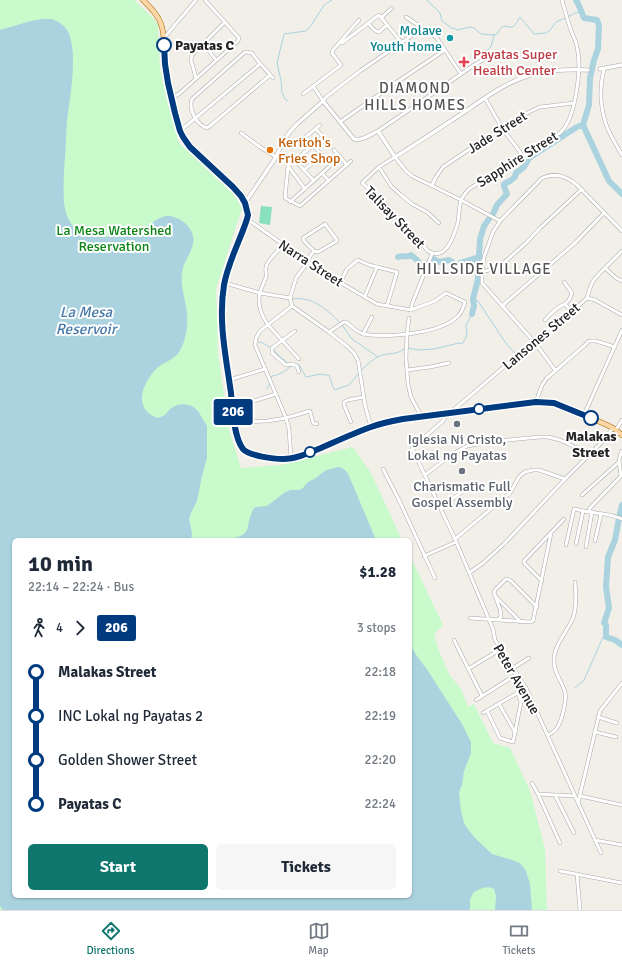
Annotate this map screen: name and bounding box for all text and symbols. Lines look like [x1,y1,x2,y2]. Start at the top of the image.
place label: Molave Youth Home [370,22,442,55]
marker: Molave Youth Home [445,33,455,43]
marker: Payatas C [156,37,172,53]
place label: Payatas C [175,37,235,54]
place label: Payatas Super Health Center [473,46,558,79]
marker: Payatas Super Health Center [458,56,470,68]
district label: DIAMOND HILLS HOMES [364,79,466,114]
street label: Jade Street [464,107,530,157]
street label: Sapphire Street [473,128,561,191]
place label: Keritoh's Fries Shop [278,134,340,167]
marker: Keritoh's Fries Shop [265,145,275,155]
street label: Talisay Street [361,183,429,252]
park label: La Mesa Watershed Reservation [56,222,172,255]
street label: Narra Street [275,236,346,291]
district label: HILLSIDE VILLAGE [416,260,552,278]
street label: Lansones Street [499,299,583,374]
water label: La Mesa Reservoir [56,303,119,338]
line badge: 206 [210,399,256,425]
text: 206 [222,403,244,420]
unlabelled marker [473,403,485,415]
marker: Malakas Street [583,410,599,426]
marker: Iglesia Ni Cristo, Lokal ng Payatas [452,419,462,429]
place label: Malakas Street [565,428,617,461]
place label: Iglesia Ni Cristo, Lokal ng Payatas [407,431,507,464]
unlabelled marker [304,446,316,458]
marker: Charismatic Full Gospel Assembly [457,466,467,476]
place label: Charismatic Full Gospel Assembly [412,478,513,511]
text: 10 min [28,550,93,577]
text: $1.28 [359,563,396,581]
text: 22:14 – 22:24 · Bus [28,579,134,595]
icon: walk [28,617,50,639]
icon: forward [69,617,91,639]
text: 206 [105,619,128,636]
text: 4 [56,620,63,636]
text: 3 stops [357,620,396,636]
street label: Peter Avenue [490,641,544,717]
text: Malakas Street [58,663,156,681]
text: 22:18 [364,664,396,680]
text: INC Lokal ng Payatas 2 [58,707,203,725]
text: 22:19 [364,708,396,724]
text: Golden Shower Street [58,751,197,769]
text: 22:20 [364,752,396,768]
text: Payatas C [58,795,121,813]
text: 22:24 [364,796,396,812]
button: Start [28,844,208,890]
button: Tickets [216,844,396,890]
tab: Directions [86,920,135,957]
tab: Map [308,920,330,957]
tab: Tickets [502,920,536,957]

